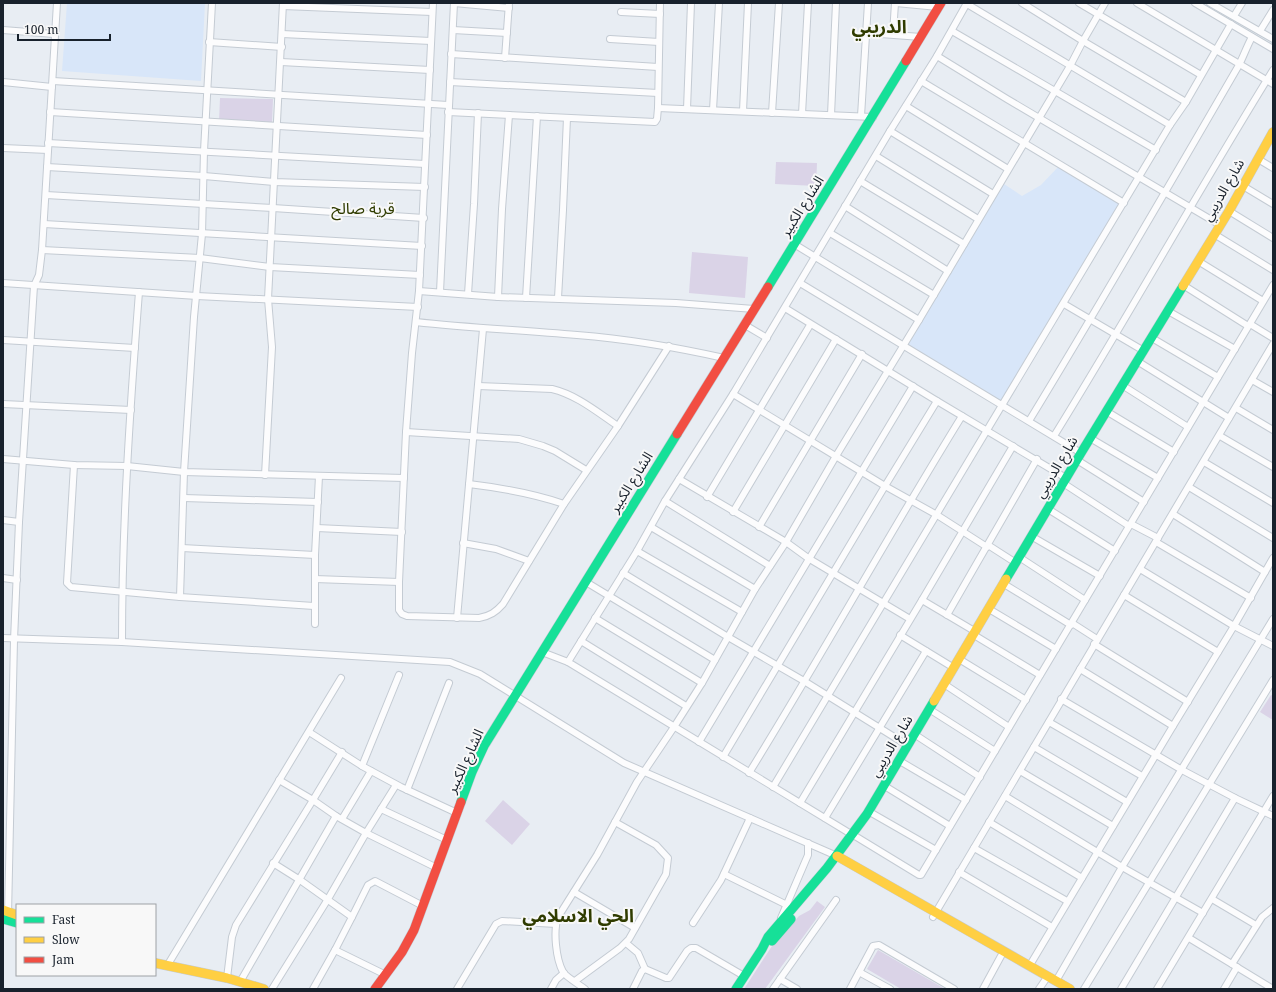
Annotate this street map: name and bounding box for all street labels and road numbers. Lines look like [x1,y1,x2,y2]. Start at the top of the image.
street label: شارع الدريبي [1197,155,1250,226]
street label: الشارع الكبير [775,172,829,242]
street label: شارع الدريبي [1030,432,1084,503]
street label: الشارع الكبير [604,448,658,518]
street label: شارع الدريبي [865,711,919,782]
street label: الشارع الكبير [441,726,489,798]

